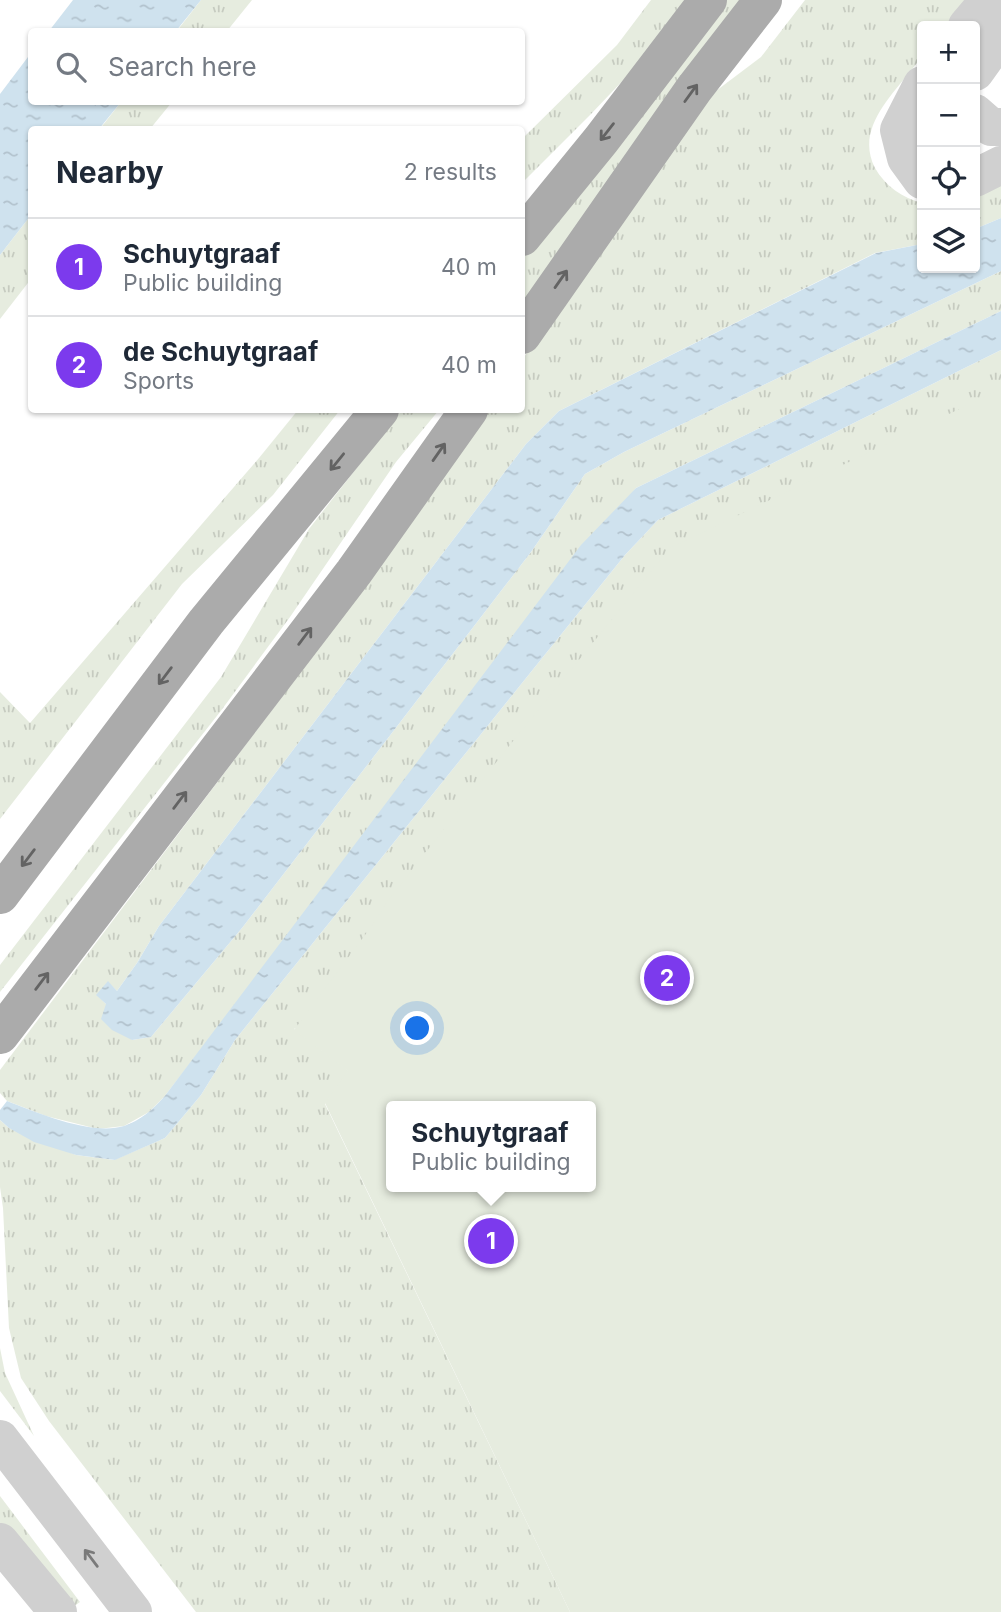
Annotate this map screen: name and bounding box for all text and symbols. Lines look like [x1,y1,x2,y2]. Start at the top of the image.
map controls [917,21,980,273]
button: + [917,21,980,84]
search box [28,28,525,105]
icon: search [52,48,90,86]
text: Search here [108,51,257,82]
one-way arrow [684,84,698,103]
button: − [917,84,980,147]
one-way arrow [600,123,615,141]
button: locate [917,147,980,210]
text: Nearby [56,154,164,190]
text: 2 results [404,158,497,186]
button: layers [917,210,980,273]
text: Schuytgraaf [123,238,280,269]
text: 1 [74,253,84,281]
text: 40 m [441,253,497,281]
text: Public building [123,269,282,297]
one-way arrow [554,270,568,290]
text: de Schuytgraaf [123,336,318,367]
text: 2 [72,351,86,379]
text: 40 m [441,351,497,379]
text: Sports [123,367,194,395]
one-way arrow [431,443,446,462]
one-way arrow [329,453,345,471]
one-way arrow [297,628,312,646]
one-way arrow [158,667,173,685]
one-way arrow [172,791,187,810]
one-way arrow [21,848,36,867]
pin: 2 [644,952,690,1004]
one-way arrow [34,972,49,990]
your location [400,1011,434,1045]
popup [386,1101,596,1192]
text: Schuytgraaf [411,1117,569,1148]
text: Public building [411,1148,571,1176]
pin: 1 [468,1215,514,1267]
one-way arrow [84,1549,99,1568]

